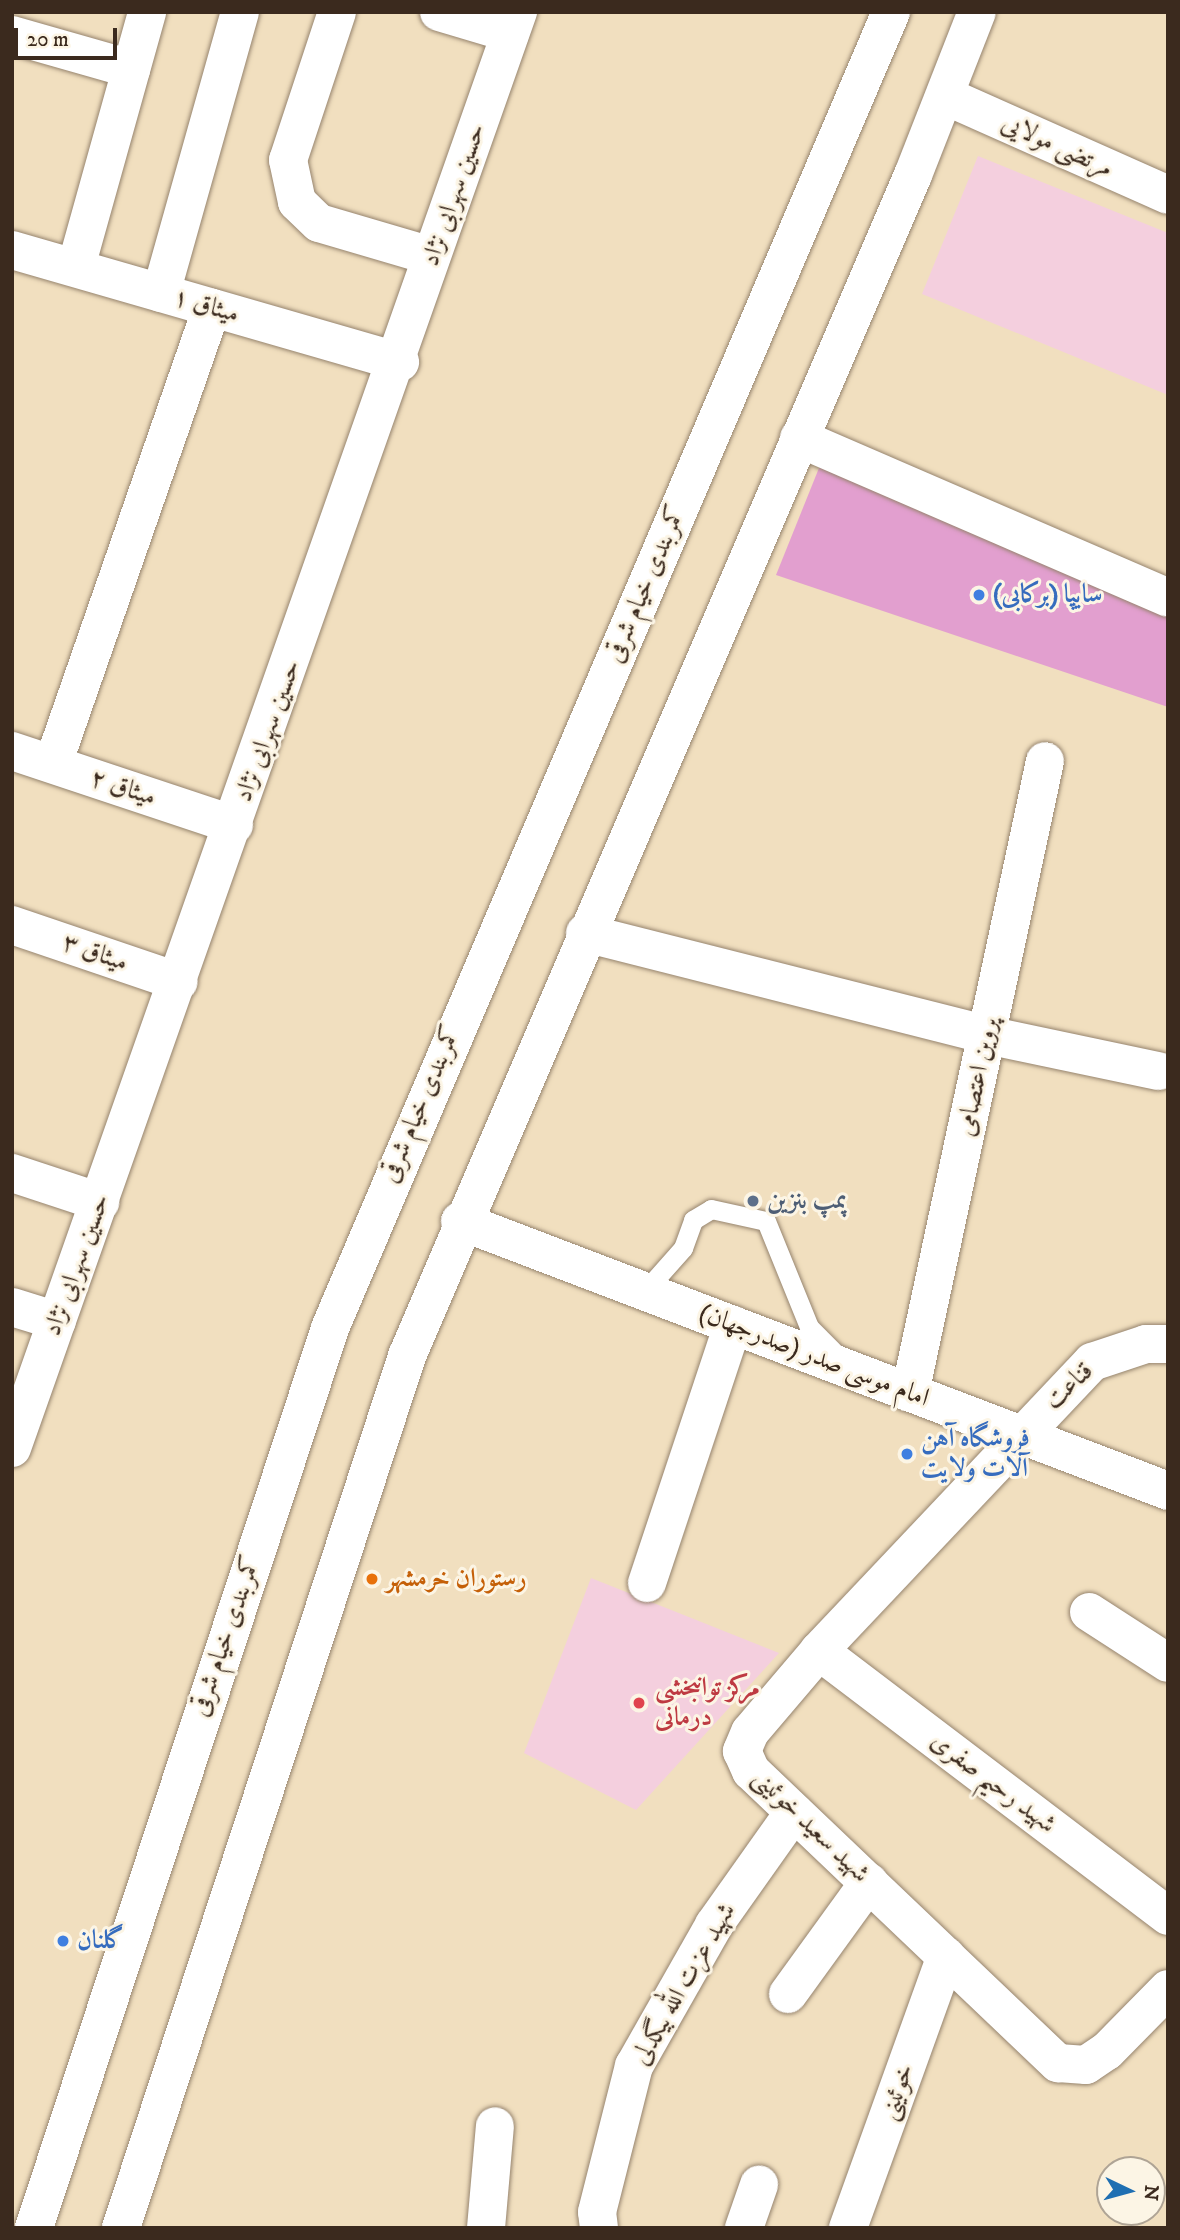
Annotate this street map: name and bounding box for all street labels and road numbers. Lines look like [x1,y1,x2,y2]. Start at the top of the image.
street label: مرتضی مولایی [996,108,1118,184]
street label: حسین سهرابی نژاد [415,120,493,270]
street label: میثاق ۱ [169,282,243,330]
street label: کمربندی خیام شرقی [599,501,693,667]
street label: حسین سهرابی نژاد [228,656,308,806]
street label: میثاق ۲ [86,763,160,813]
street label: میثاق ۳ [58,927,132,979]
street label: پروین اعتصامی [950,1015,1006,1139]
street label: کمربندی خیام شرقی [374,1021,468,1187]
street label: حسین سهرابی نژاد [37,1190,117,1340]
street label: (صدرجهان) امام موسی صدر [694,1298,934,1414]
street label: قناعت [1038,1356,1100,1416]
street label: کمربندی خیام شرقی [184,1552,268,1720]
street label: شهید رحیم صفری [924,1726,1062,1840]
street label: شهید سعید خوئینی [746,1762,876,1890]
street label: شهید عزت الله بیگدلی [625,1897,743,2071]
street label: خوئینی [873,2060,921,2124]

